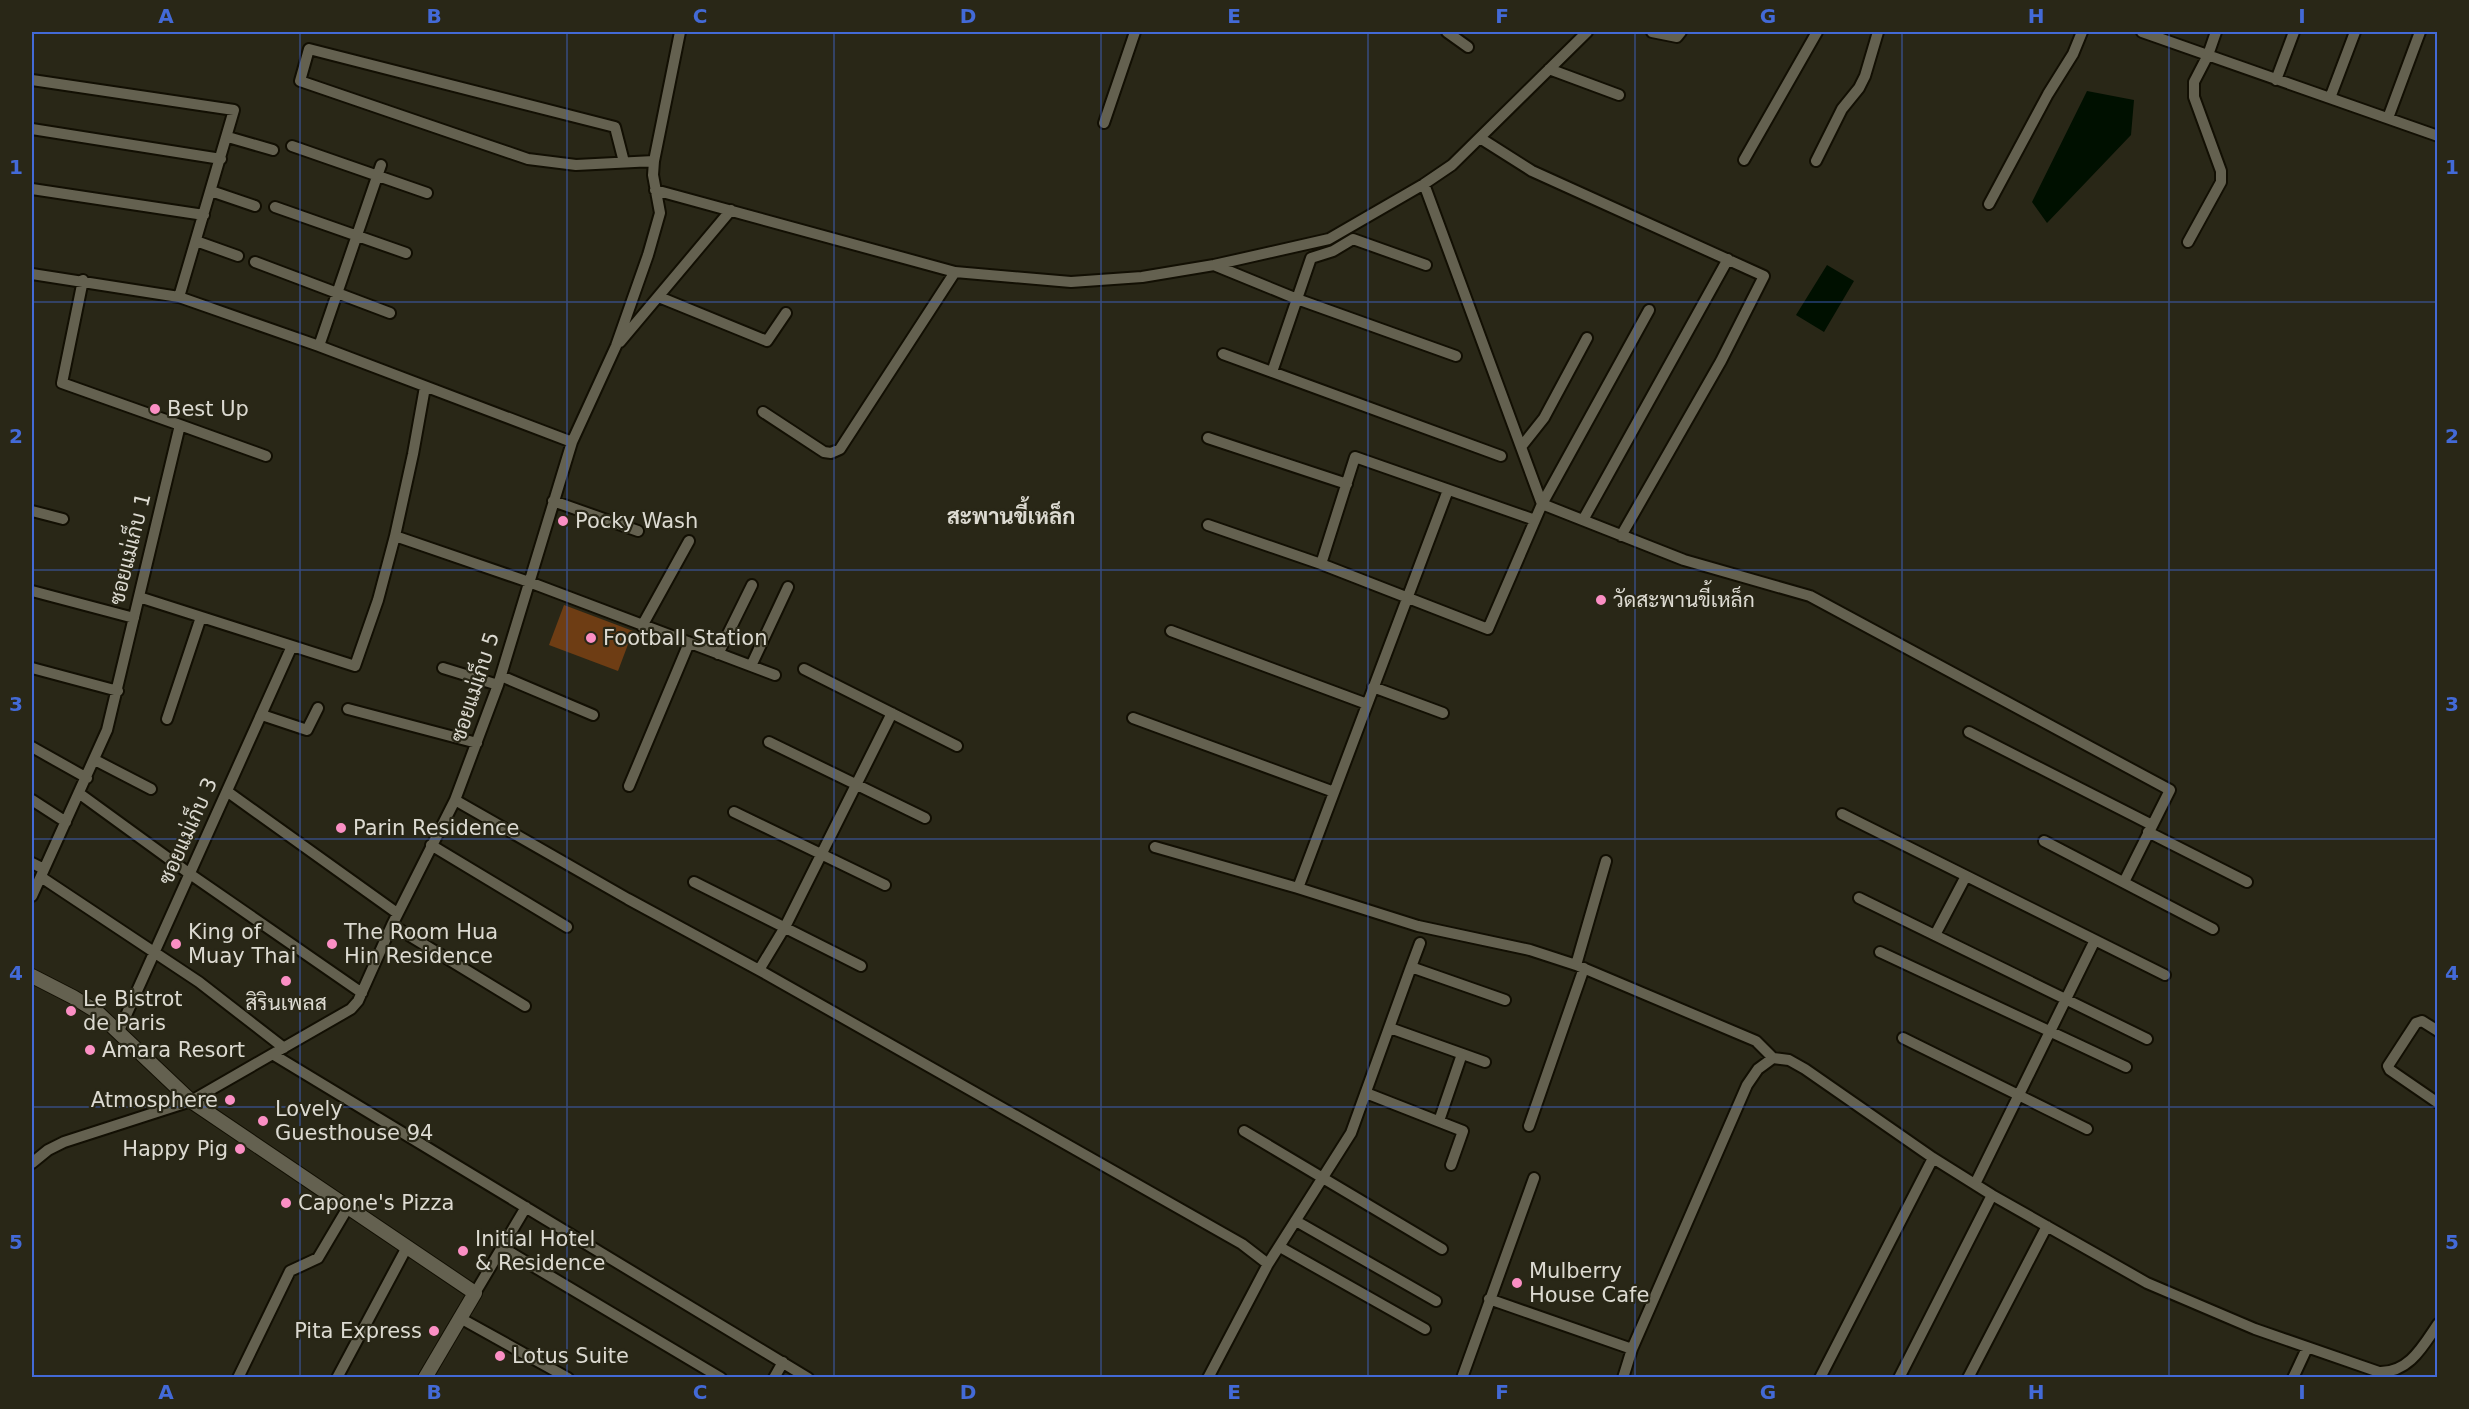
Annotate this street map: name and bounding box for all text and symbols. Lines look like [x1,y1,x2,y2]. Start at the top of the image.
text: A [158,4,174,28]
text: B [426,4,442,28]
text: C [693,4,707,28]
text: D [960,4,976,28]
text: E [1227,4,1241,28]
text: F [1495,4,1509,28]
text: G [1760,4,1776,28]
text: H [2028,4,2044,28]
text: I [2298,4,2306,28]
text: 1 [9,155,23,179]
text: 1 [2445,155,2459,179]
place label: Best Up [167,397,249,421]
marker: Best Up [148,402,162,416]
text: 2 [9,424,23,448]
text: 2 [2445,424,2459,448]
street label: ซอยแม่เก็บ 1 [102,490,155,607]
district label: สะพานขี้เหล็ก [947,496,1075,529]
place label: Pocky Wash [575,509,698,533]
marker: Pocky Wash [556,514,570,528]
place label: วัดสะพานขี้เหล็ก [1613,580,1755,612]
marker: วัดสะพานขี้เหล็ก [1594,593,1608,607]
place label: Football Station [603,626,767,650]
street label: ซอยแม่เก็บ 5 [443,628,504,745]
marker: Football Station [584,631,598,645]
text: 3 [9,692,23,716]
text: 3 [2445,692,2459,716]
street label: ซอยแม่เก็บ 3 [151,773,222,888]
place label: Parin Residence [353,816,519,840]
marker: Parin Residence [334,821,348,835]
place label: King of Muay Thai [188,920,296,968]
place label: The Room Hua Hin Residence [343,920,498,968]
marker: King of Muay Thai [169,937,183,951]
marker: The Room Hua Hin Residence [325,937,339,951]
text: 4 [9,961,23,985]
text: 4 [2445,961,2459,985]
marker: สิรินเพลส [279,974,293,988]
place label: Le Bistrot de Paris [83,987,183,1035]
place label: สิรินเพลส [245,991,327,1015]
marker: Le Bistrot de Paris [64,1004,78,1018]
place label: Amara Resort [102,1038,245,1062]
marker: Amara Resort [83,1043,97,1057]
place label: Atmosphere [91,1088,218,1112]
marker: Atmosphere [223,1093,237,1107]
place label: Lovely Guesthouse 94 [275,1097,433,1145]
marker: Lovely Guesthouse 94 [256,1114,270,1128]
place label: Happy Pig [122,1137,228,1161]
marker: Happy Pig [233,1142,247,1156]
place label: Capone's Pizza [298,1191,454,1215]
marker: Capone's Pizza [279,1196,293,1210]
place label: Initial Hotel & Residence [475,1227,605,1275]
text: 5 [9,1230,23,1254]
text: 5 [2445,1230,2459,1254]
marker: Initial Hotel & Residence [456,1244,470,1258]
place label: Mulberry House Cafe [1529,1259,1649,1307]
marker: Mulberry House Cafe [1510,1276,1524,1290]
place label: Pita Express [294,1319,422,1343]
marker: Pita Express [427,1324,441,1338]
place label: Lotus Suite [512,1344,629,1368]
marker: Lotus Suite [493,1349,507,1363]
text: A [158,1380,174,1404]
text: B [426,1380,442,1404]
text: C [693,1380,707,1404]
text: D [960,1380,976,1404]
text: E [1227,1380,1241,1404]
text: F [1495,1380,1509,1404]
text: G [1760,1380,1776,1404]
text: H [2028,1380,2044,1404]
text: I [2298,1380,2306,1404]

